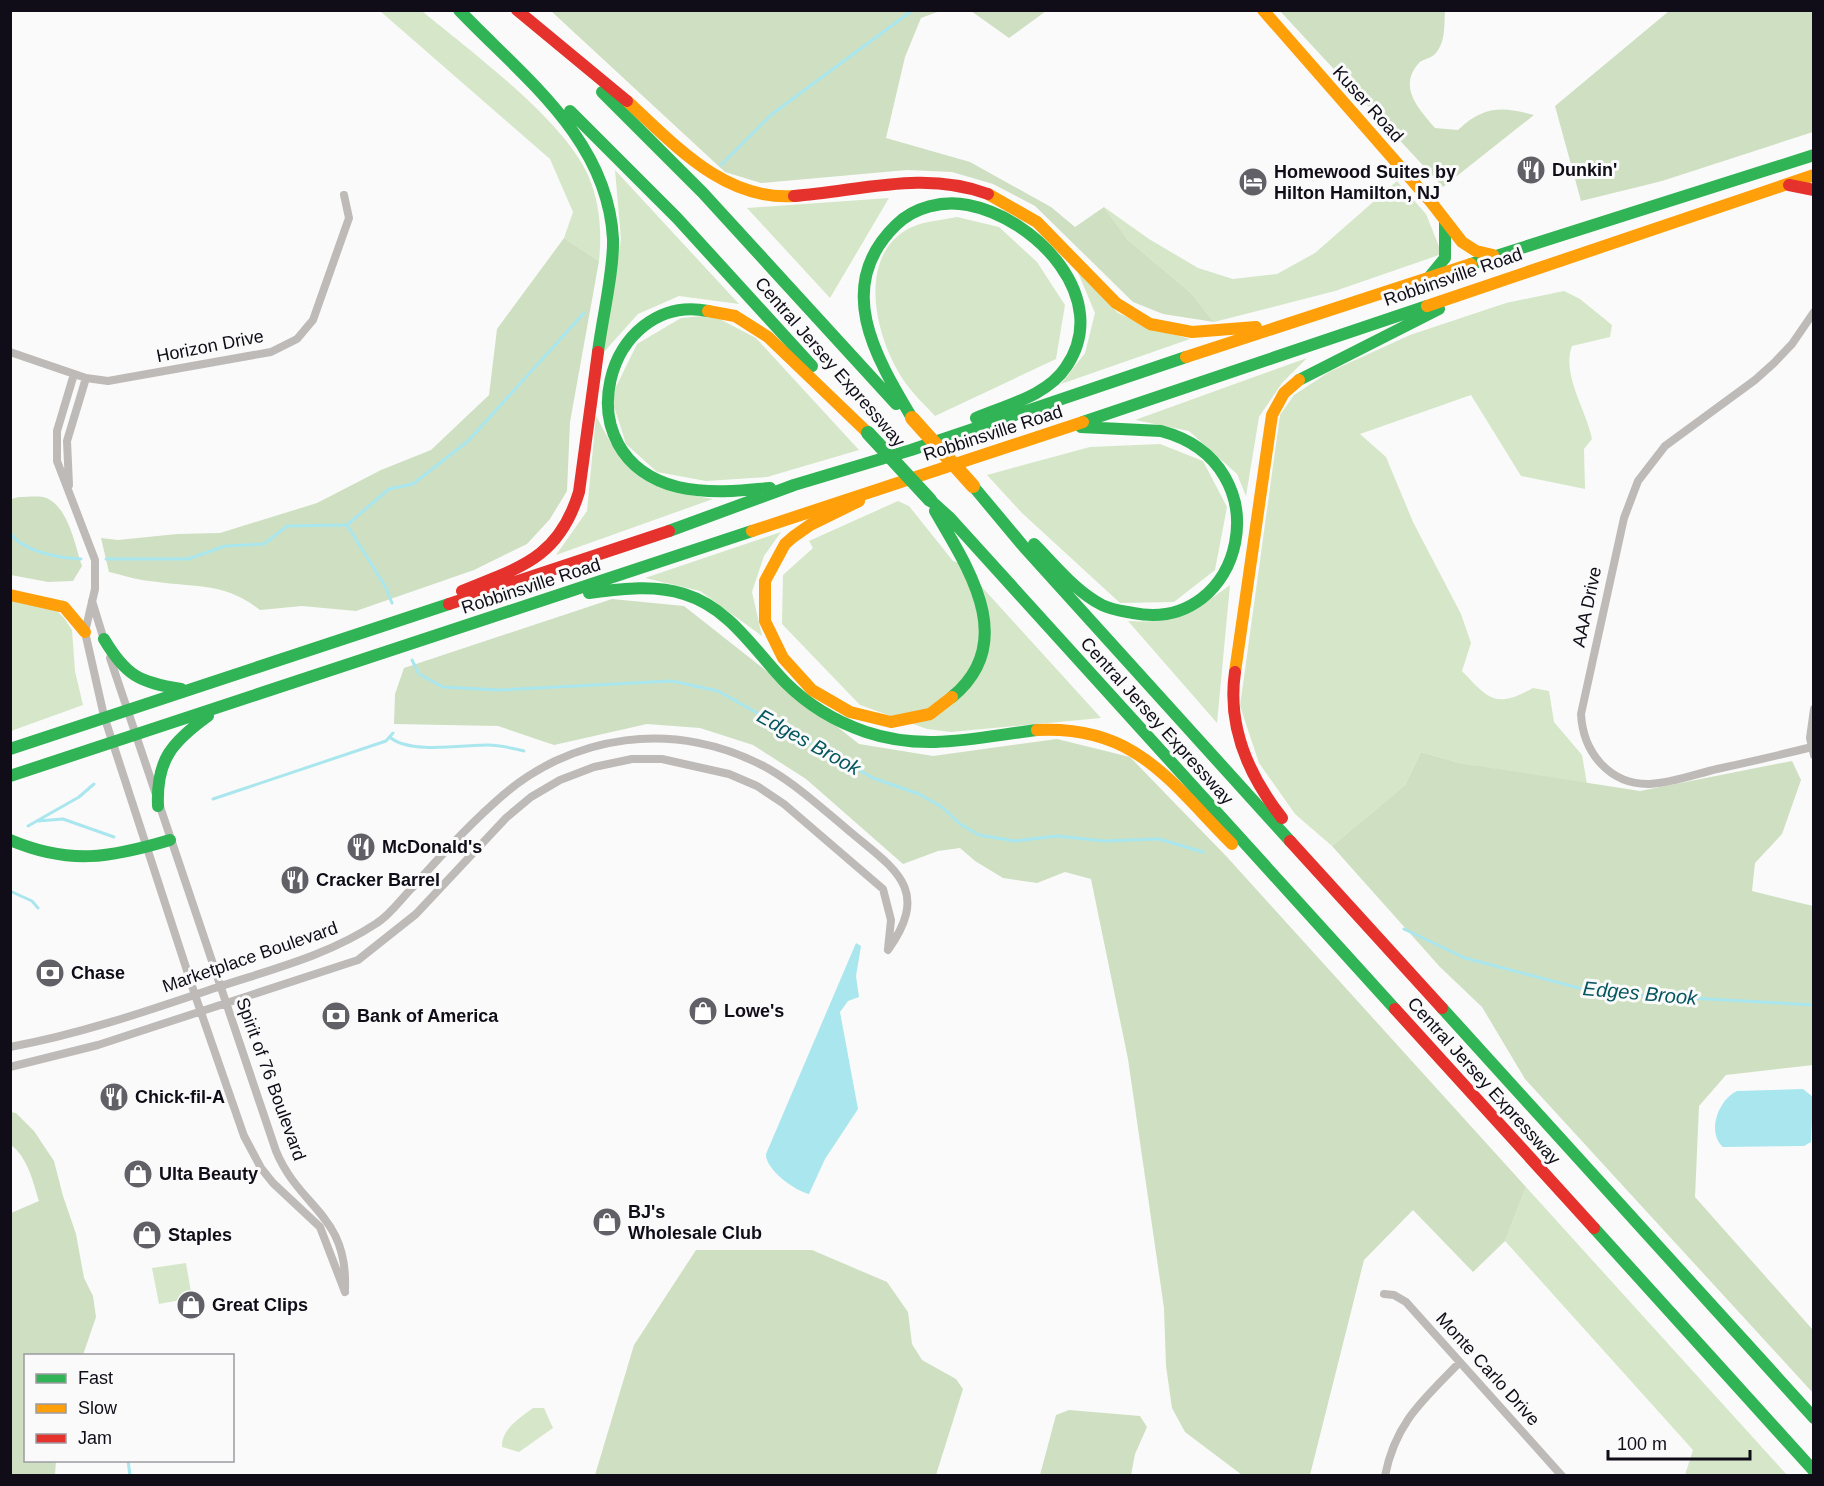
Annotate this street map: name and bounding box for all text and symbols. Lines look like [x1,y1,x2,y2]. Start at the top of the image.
street label: Kuser Road [1329,62,1407,146]
restaurant icon: Dunkin' [1515,154,1547,186]
place label: Dunkin' [1552,160,1617,180]
place label: Homewood Suites by Hilton Hamilton, NJ [1274,162,1456,203]
hotel icon: Homewood Suites by Hilton Hamilton, NJ [1237,166,1269,198]
street label: Robbinsville Road [1381,244,1525,310]
street label: Central Jersey Expressway [751,273,909,451]
street label: Horizon Drive [155,326,265,366]
street label: Robbinsville Road [921,401,1065,465]
street label: Robbinsville Road [459,554,603,618]
street label: AAA Drive [1569,565,1605,649]
street label: Central Jersey Expressway [1077,633,1237,809]
water label: Edges Brook [754,705,865,780]
restaurant icon: McDonald's [345,831,377,863]
place label: McDonald's [382,837,482,857]
restaurant icon: Cracker Barrel [279,864,311,896]
place label: Cracker Barrel [316,870,440,890]
street label: Marketplace Boulevard [160,918,340,996]
bank icon: Chase [34,957,66,989]
place label: Chase [71,963,125,983]
water label: Edges Brook [1582,977,1699,1009]
street label: Central Jersey Expressway [1404,993,1564,1169]
street label: Spirit of 76 Boulevard [232,995,310,1163]
shop icon: Lowe's [687,995,719,1027]
bank icon: Bank of America [320,1000,352,1032]
place label: Lowe's [724,1001,784,1021]
place label: Bank of America [357,1006,499,1026]
restaurant icon: Chick-fil-A [98,1081,130,1113]
place label: Chick-fil-A [135,1087,225,1107]
shop icon: Ulta Beauty [122,1158,154,1190]
place label: Ulta Beauty [159,1164,258,1184]
place label: BJ's Wholesale Club [628,1202,762,1243]
shop icon: BJ's Wholesale Club [591,1206,623,1238]
shop icon: Staples [131,1219,163,1251]
place label: Staples [168,1225,232,1245]
shop icon: Great Clips [175,1289,207,1321]
place label: Great Clips [212,1295,308,1315]
street label: Monte Carlo Drive [1432,1308,1544,1430]
legend [24,1354,234,1462]
text: Fast [78,1368,113,1388]
text: Slow [78,1398,118,1418]
scale bar [1608,1423,1750,1461]
text: Jam [78,1428,112,1448]
text: 100 m [1617,1434,1667,1454]

